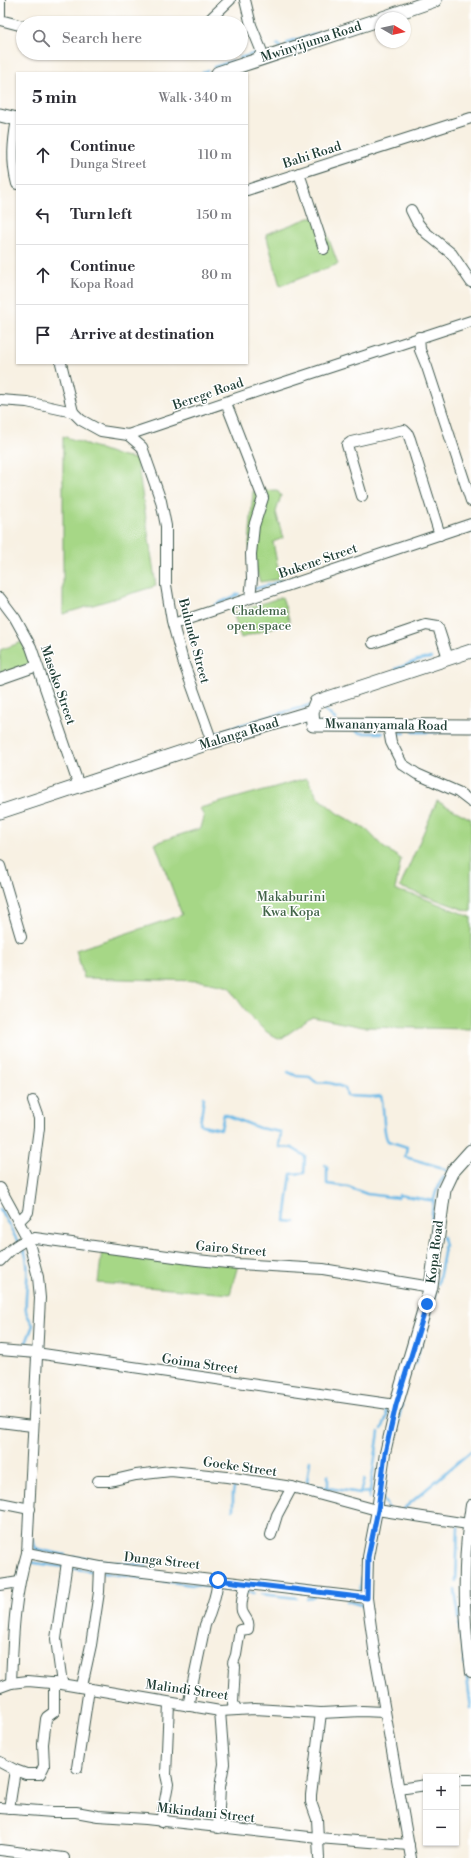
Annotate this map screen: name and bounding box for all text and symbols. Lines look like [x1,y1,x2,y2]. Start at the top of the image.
north arrow [375,12,411,48]
search box [16,16,248,60]
street label: Mwinyijuma Road [259,18,364,66]
icon: search [30,27,52,49]
text: Search here [62,29,142,48]
text: 5 min [32,87,77,109]
text: Walk · 340 m [159,90,232,106]
text: Continue [70,137,135,156]
street label: Bahi Road [280,138,344,172]
icon: ahead [32,144,54,166]
text: 110 m [198,147,232,163]
text: Dunga Street [70,156,147,172]
icon: left [32,204,54,226]
text: Turn left [70,205,132,224]
text: 150 m [197,207,232,223]
text: Continue [70,257,135,276]
icon: ahead [32,264,54,286]
text: 80 m [201,267,232,283]
text: Kopa Road [70,276,134,292]
icon: arrive [32,324,54,346]
text: Arrive at destination [70,325,214,344]
street label: Berege Road [170,374,246,414]
street label: Bukene Street [276,540,360,582]
street label: Bulunde Street [175,596,213,686]
park label: Chadema open space [227,603,292,634]
street label: Masoko Street [37,643,79,727]
street label: Malanga Road [197,714,281,754]
street label: Mwananyamala Road [324,716,448,734]
park label: Makaburini Kwa Kopa [257,889,325,920]
street label: Kopa Road [423,1219,447,1285]
street label: Gairo Street [195,1238,268,1260]
route end [418,1295,436,1313]
street label: Goima Street [161,1351,240,1377]
street label: Goeke Street [202,1454,278,1480]
street label: Dunga Street [123,1549,201,1573]
route start [209,1571,227,1589]
street label: Malindi Street [144,1676,230,1704]
map controls [423,1774,459,1846]
button: + [423,1774,459,1810]
street label: Mikindani Street [156,1800,256,1826]
button: − [423,1810,459,1846]

